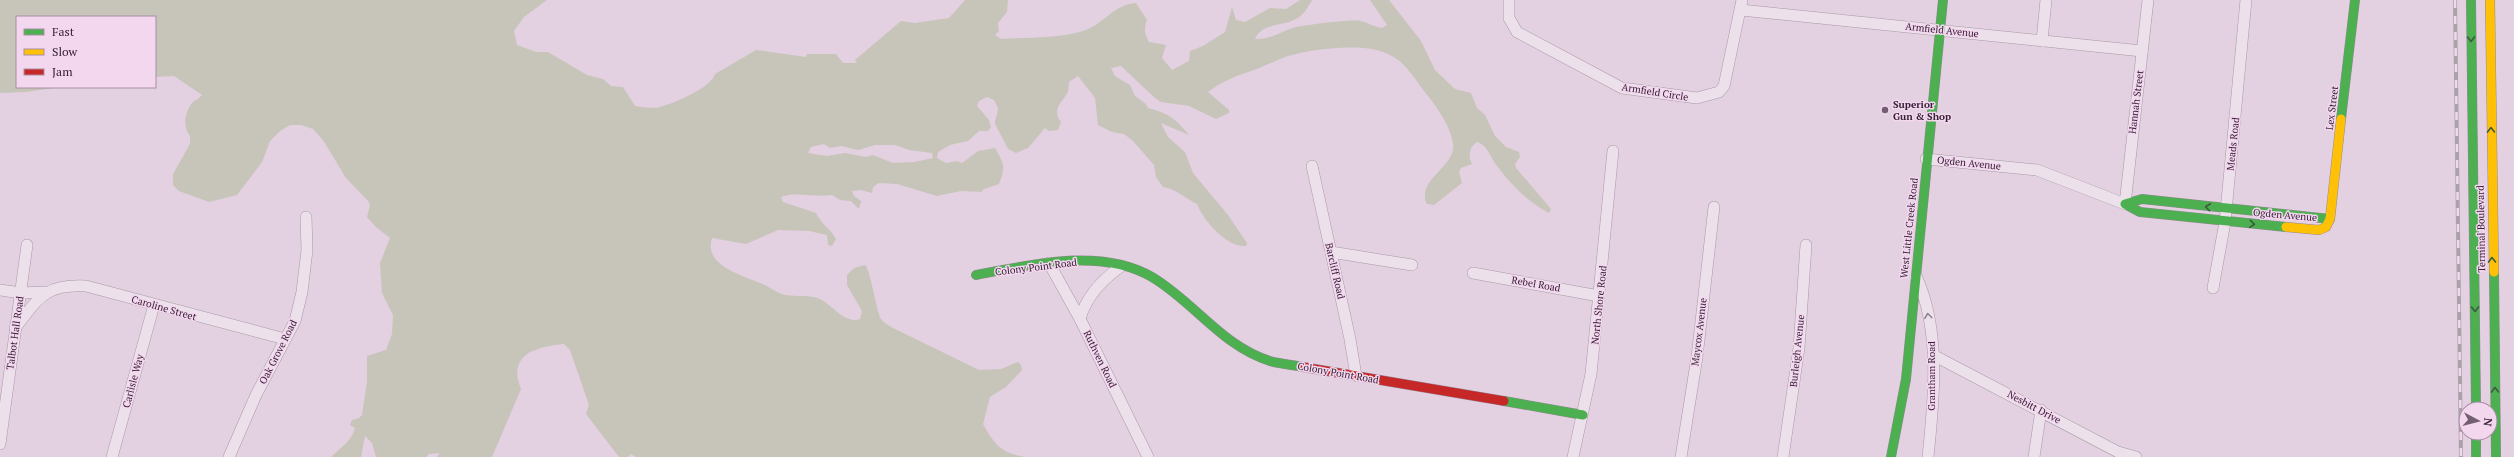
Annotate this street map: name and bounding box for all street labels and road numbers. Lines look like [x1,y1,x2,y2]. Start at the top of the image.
street label: Armfield Avenue [1905,20,1979,40]
street label: Hannah Street [2126,69,2146,135]
street label: Armfield Circle [1621,80,1689,104]
street label: Lex Street [2323,85,2341,131]
street label: Meads Road [2224,116,2242,171]
street label: Ogden Avenue [1936,153,2002,173]
street label: West Little Creek Road [1897,177,1921,279]
street label: Terminal Boulevard [2474,185,2488,273]
street label: Ogden Avenue [2252,206,2318,224]
street label: Barcliff Road [1322,242,1348,301]
street label: Colony Point Road [994,255,1078,278]
street label: North Shore Road [1588,265,1610,345]
street label: Rebel Road [1511,273,1562,295]
street label: Caroline Street [130,293,198,324]
street label: Talbot Hall Road [3,295,27,371]
street label: Maycox Avenue [1688,297,1710,367]
street label: Burleigh Avenue [1787,314,1807,388]
street label: Oak Grove Road [256,317,300,386]
street label: Ruthven Road [1081,328,1120,390]
street label: Grantham Road [1925,341,1938,411]
street label: Carlisle Way [120,352,147,409]
street label: Colony Point Road [1296,359,1380,387]
street label: Nesbitt Drive [2005,387,2063,427]

